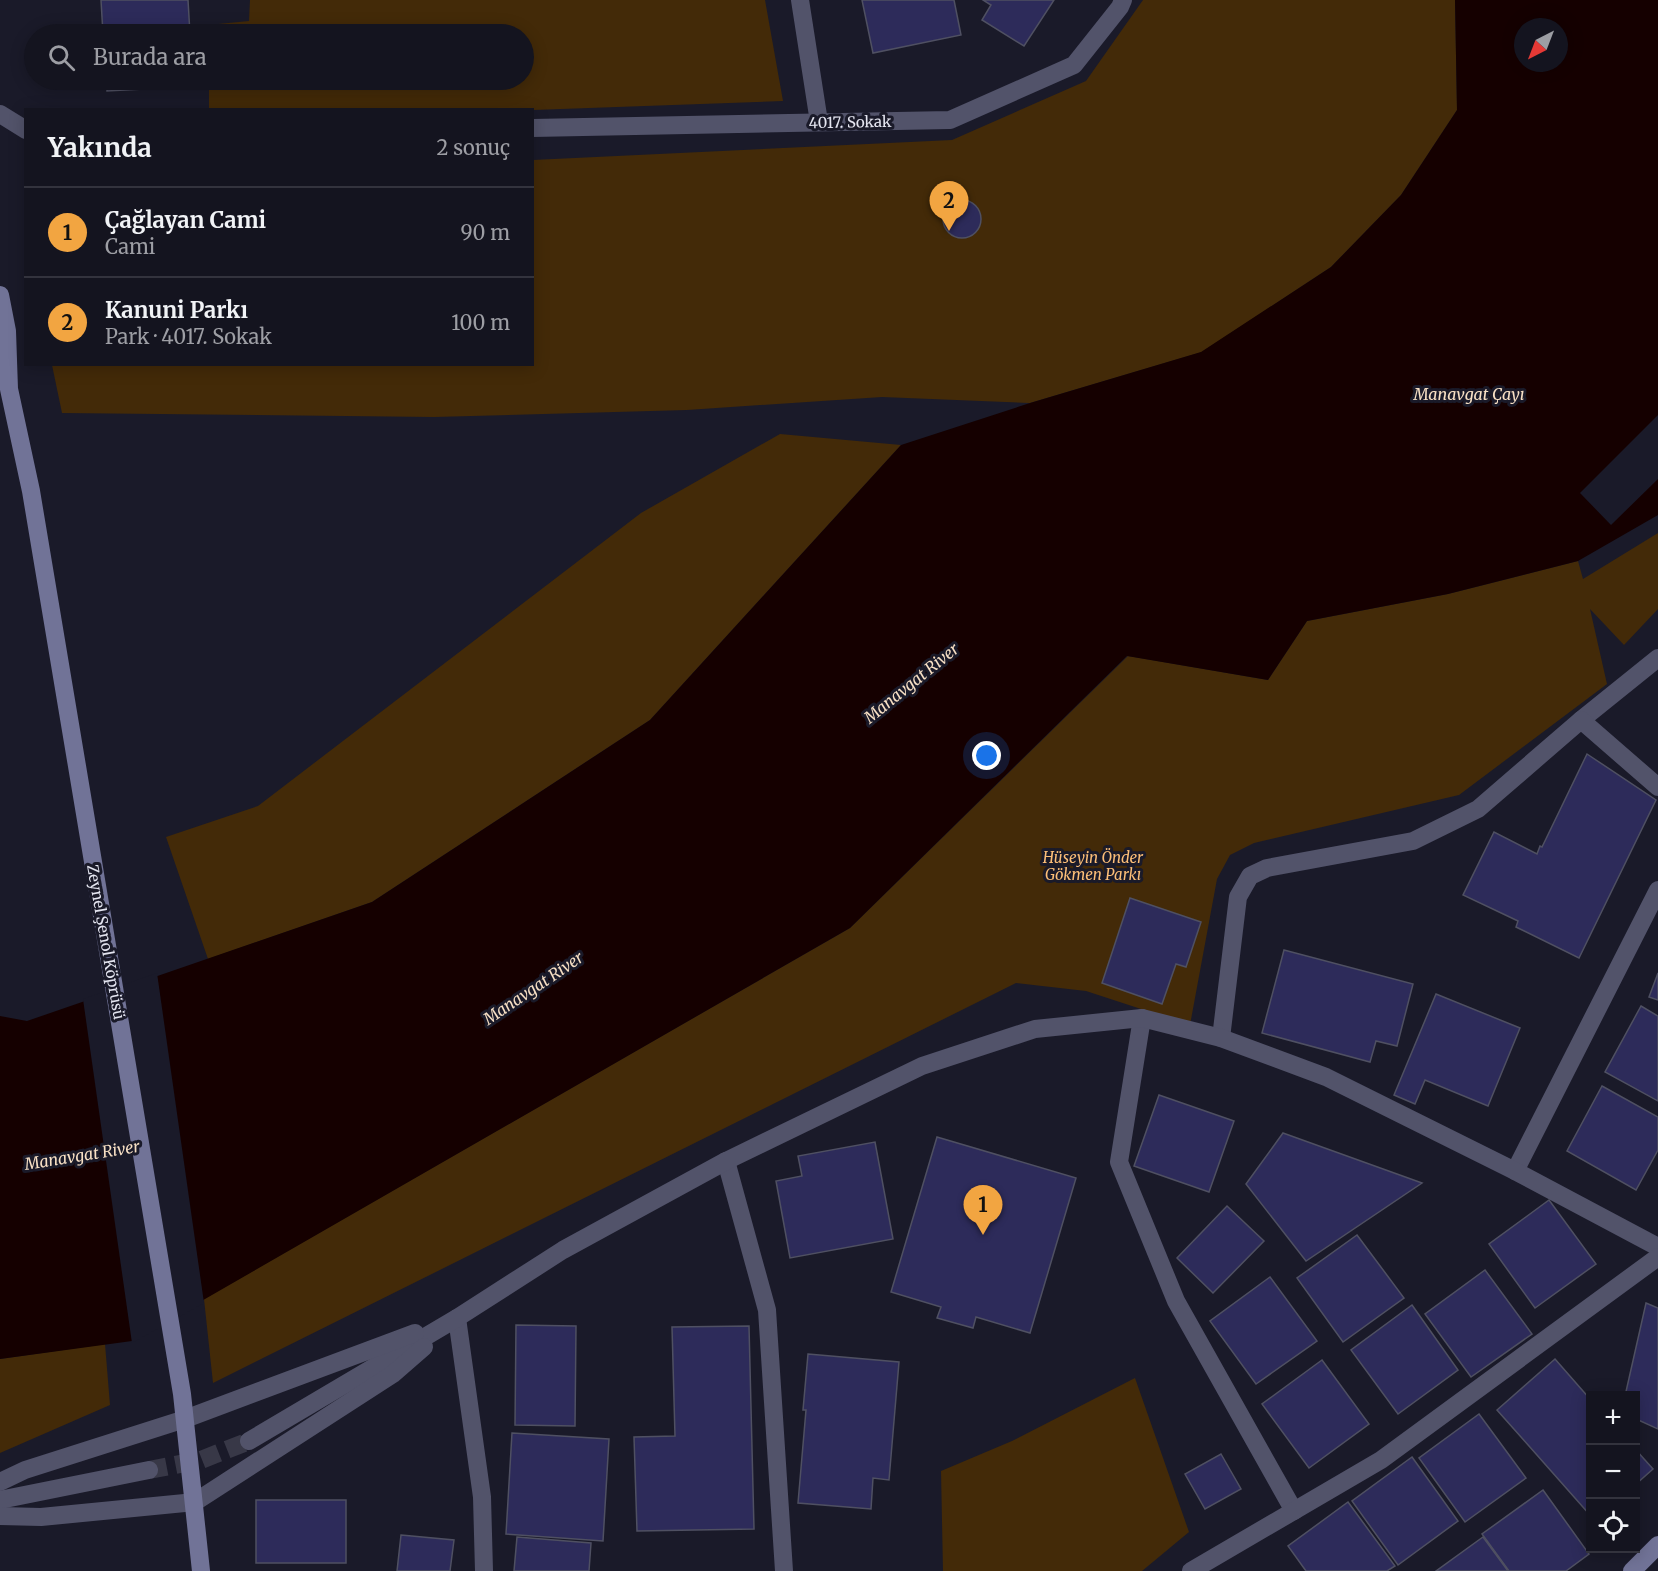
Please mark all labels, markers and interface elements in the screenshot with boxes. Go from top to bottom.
north arrow [1514,18,1568,72]
search box [24,24,534,90]
icon: search [45,41,78,74]
text: Burada ara [93,43,207,71]
street label: 4017. Sokak [808,112,892,132]
text: Yakında [48,131,152,164]
text: 2 sonuç [437,135,510,160]
pin: 2 [930,182,968,231]
text: Çağlayan Cami [105,206,266,234]
text: 1 [63,220,72,245]
text: 90 m [460,220,510,245]
text: Cami [105,234,155,259]
text: Kanuni Parkı [105,296,248,324]
text: 2 [62,310,73,335]
text: 100 m [451,310,510,335]
text: Park · 4017. Sokak [105,324,272,349]
water label: Manavgat Çayı [1413,384,1524,404]
water label: Manavgat River [859,638,963,728]
your location [972,741,1001,770]
park label: Hüseyin Önder Gökmen Parkı [1042,848,1144,884]
street label: Zeynel Şenol Köprüsü [83,863,129,1021]
water label: Manavgat River [478,947,587,1029]
water label: Manavgat River [22,1136,141,1174]
pin: 1 [964,1186,1002,1235]
map controls [1586,1391,1640,1553]
button: + [1586,1391,1640,1445]
button: − [1586,1445,1640,1499]
button: locate [1586,1499,1640,1553]

